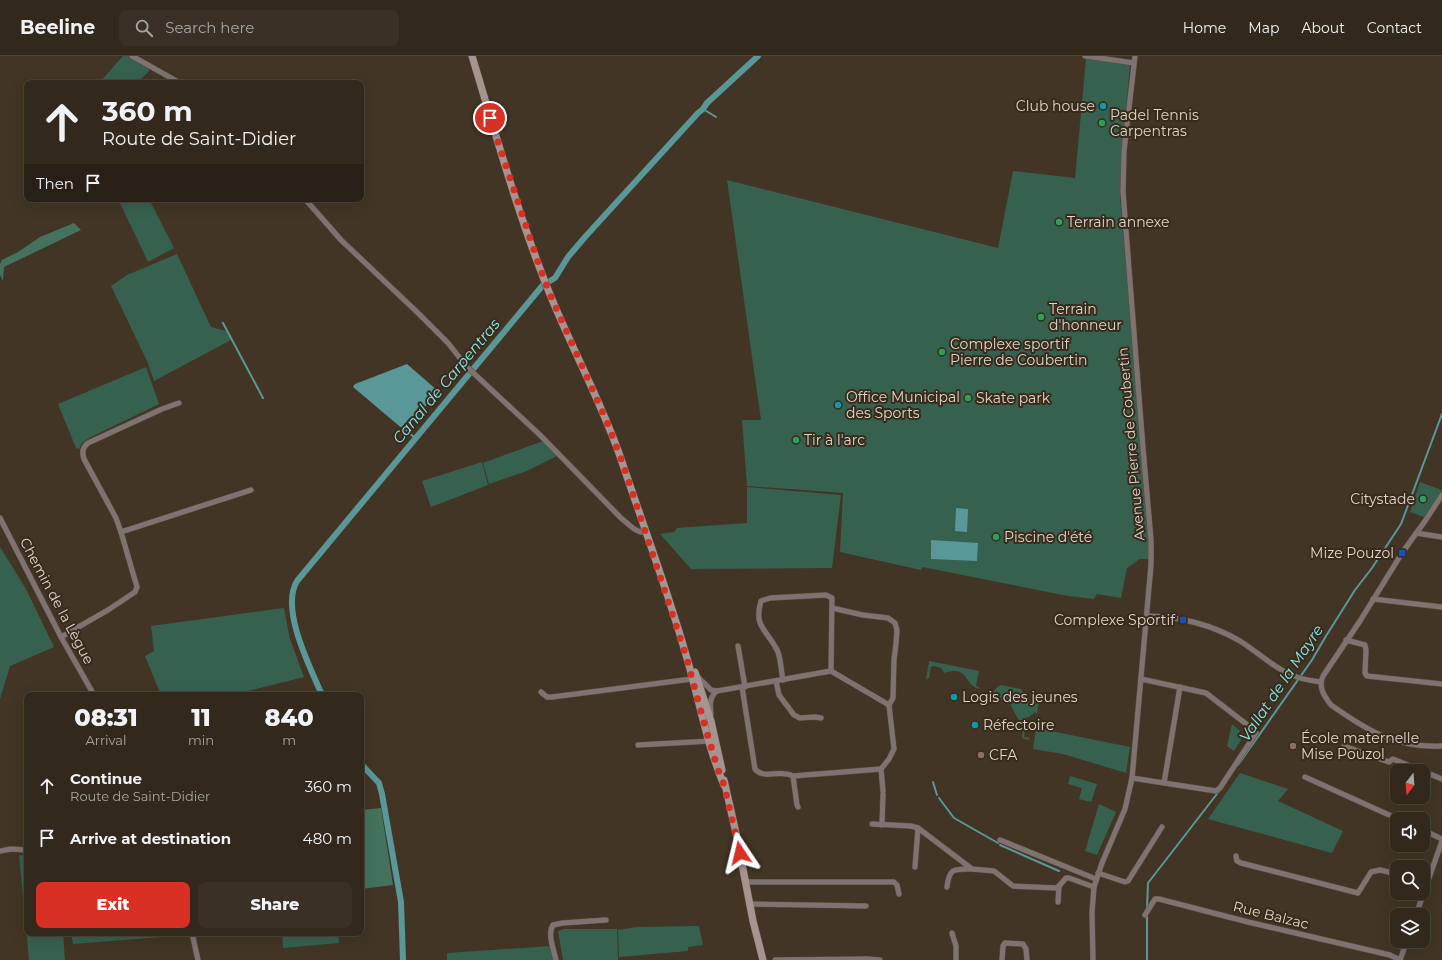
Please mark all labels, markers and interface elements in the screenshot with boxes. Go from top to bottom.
search box [119,10,399,46]
text: Beeline [20,16,95,39]
icon: search [133,17,155,39]
text: Search here [165,18,254,37]
text: Home [1183,19,1226,37]
text: Map [1248,19,1279,37]
text: About [1301,19,1345,37]
text: Contact [1367,19,1422,37]
text: 360 m [102,94,193,128]
icon: ahead [36,96,88,148]
place label: Club house [1016,97,1095,115]
pin [473,101,507,135]
marker: Club house [1098,101,1108,111]
place label: Padel Tennis Carpentras [1110,106,1199,140]
icon: arrive [479,107,501,129]
marker: Padel Tennis Carpentras [1097,118,1107,128]
text: Route de Saint-Didier [102,128,296,150]
icon: arrive [82,172,104,194]
text: Then [36,174,74,193]
place label: Terrain annexe [1067,213,1170,231]
marker: Terrain annexe [1054,217,1064,227]
place label: Terrain d'honneur [1049,300,1122,334]
marker: Terrain d'honneur [1036,312,1046,322]
water label: Canal de Carpentras [388,314,504,447]
place label: Complexe sportif Pierre de Coubertin [950,335,1087,369]
marker: Complexe sportif Pierre de Coubertin [937,347,947,357]
street label: Avenue Pierre de Coubertin [1114,347,1148,541]
place label: Office Municipal des Sports [846,388,960,422]
place label: Skate park [976,389,1051,407]
marker: Skate park [963,393,973,403]
marker: Office Municipal des Sports [833,400,843,410]
place label: Tir à l'arc [804,431,865,449]
marker: Tir à l'arc [791,435,801,445]
place label: Citystade [1350,490,1415,508]
marker: Citystade [1418,494,1428,504]
place label: Piscine d'été [1004,528,1092,546]
marker: Piscine d'été [991,532,1001,542]
street label: Chemin de la Lègue [16,535,98,667]
place label: Mize Pouzol [1310,544,1394,562]
marker: Mize Pouzol [1397,548,1407,558]
place label: Complexe Sportif [1054,611,1176,629]
marker: Complexe Sportif [1178,615,1188,625]
water label: Vallat de la Mayre [1235,621,1327,745]
place label: Logis des jeunes [962,688,1078,706]
marker: Logis des jeunes [949,692,959,702]
text: 08:31 [74,703,138,732]
text: 11 [191,703,211,732]
text: 840 [264,703,314,732]
place label: Réfectoire [983,716,1054,734]
marker: Réfectoire [970,720,980,730]
place label: École maternelle Mise Pouzol [1301,729,1419,763]
text: Arrival [86,732,127,748]
text: min [188,732,214,748]
text: m [282,732,296,748]
marker: École maternelle Mise Pouzol [1288,741,1298,751]
place label: CFA [989,746,1018,764]
marker: CFA [976,750,986,760]
north arrow [1390,764,1430,804]
map controls [1390,764,1430,948]
text: Continue [70,769,142,788]
icon: ahead [36,775,58,797]
text: 360 m [305,777,352,796]
text: Route de Saint-Didier [70,788,210,804]
button: sound [1390,812,1430,852]
icon: arrive [36,827,58,849]
text: Arrive at destination [70,829,231,848]
text: 480 m [303,829,352,848]
position arrow [719,832,761,874]
button: search [1390,860,1430,900]
button: Exit [36,882,190,928]
button: Share [198,882,352,928]
street label: Rue Balzac [1231,897,1311,933]
button: layers [1390,908,1430,948]

